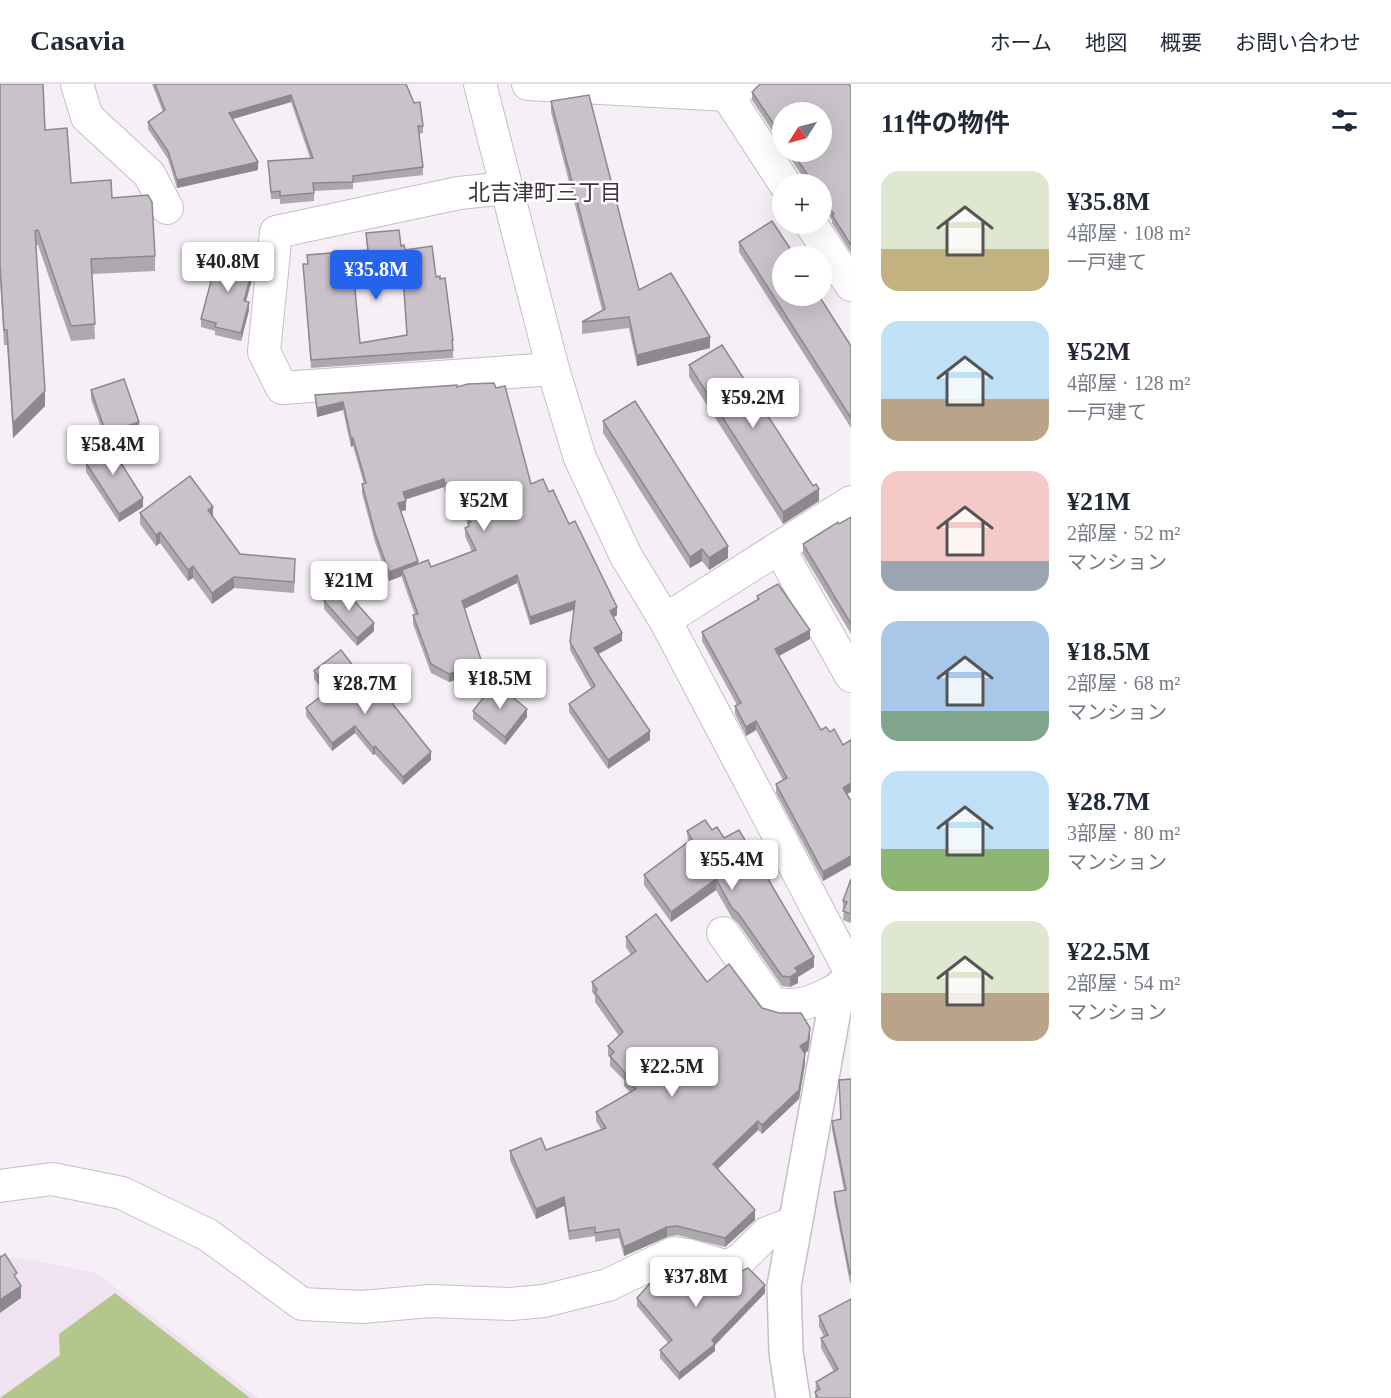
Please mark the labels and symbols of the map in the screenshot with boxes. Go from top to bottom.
north arrow [772,102,832,162]
district label: 北吉津町三丁目 [468,180,622,205]
pin: ¥40.8M [179,242,277,293]
pin: ¥35.8M [327,250,425,301]
pin: ¥59.2M [704,378,802,429]
pin: ¥58.4M [64,425,162,476]
pin: ¥52M [448,481,520,532]
pin: ¥21M [313,561,385,612]
pin: ¥18.5M [451,659,549,710]
pin: ¥28.7M [316,664,414,715]
pin: ¥55.4M [683,840,781,891]
pin: ¥22.5M [623,1047,721,1098]
pin: ¥37.8M [647,1257,745,1308]

